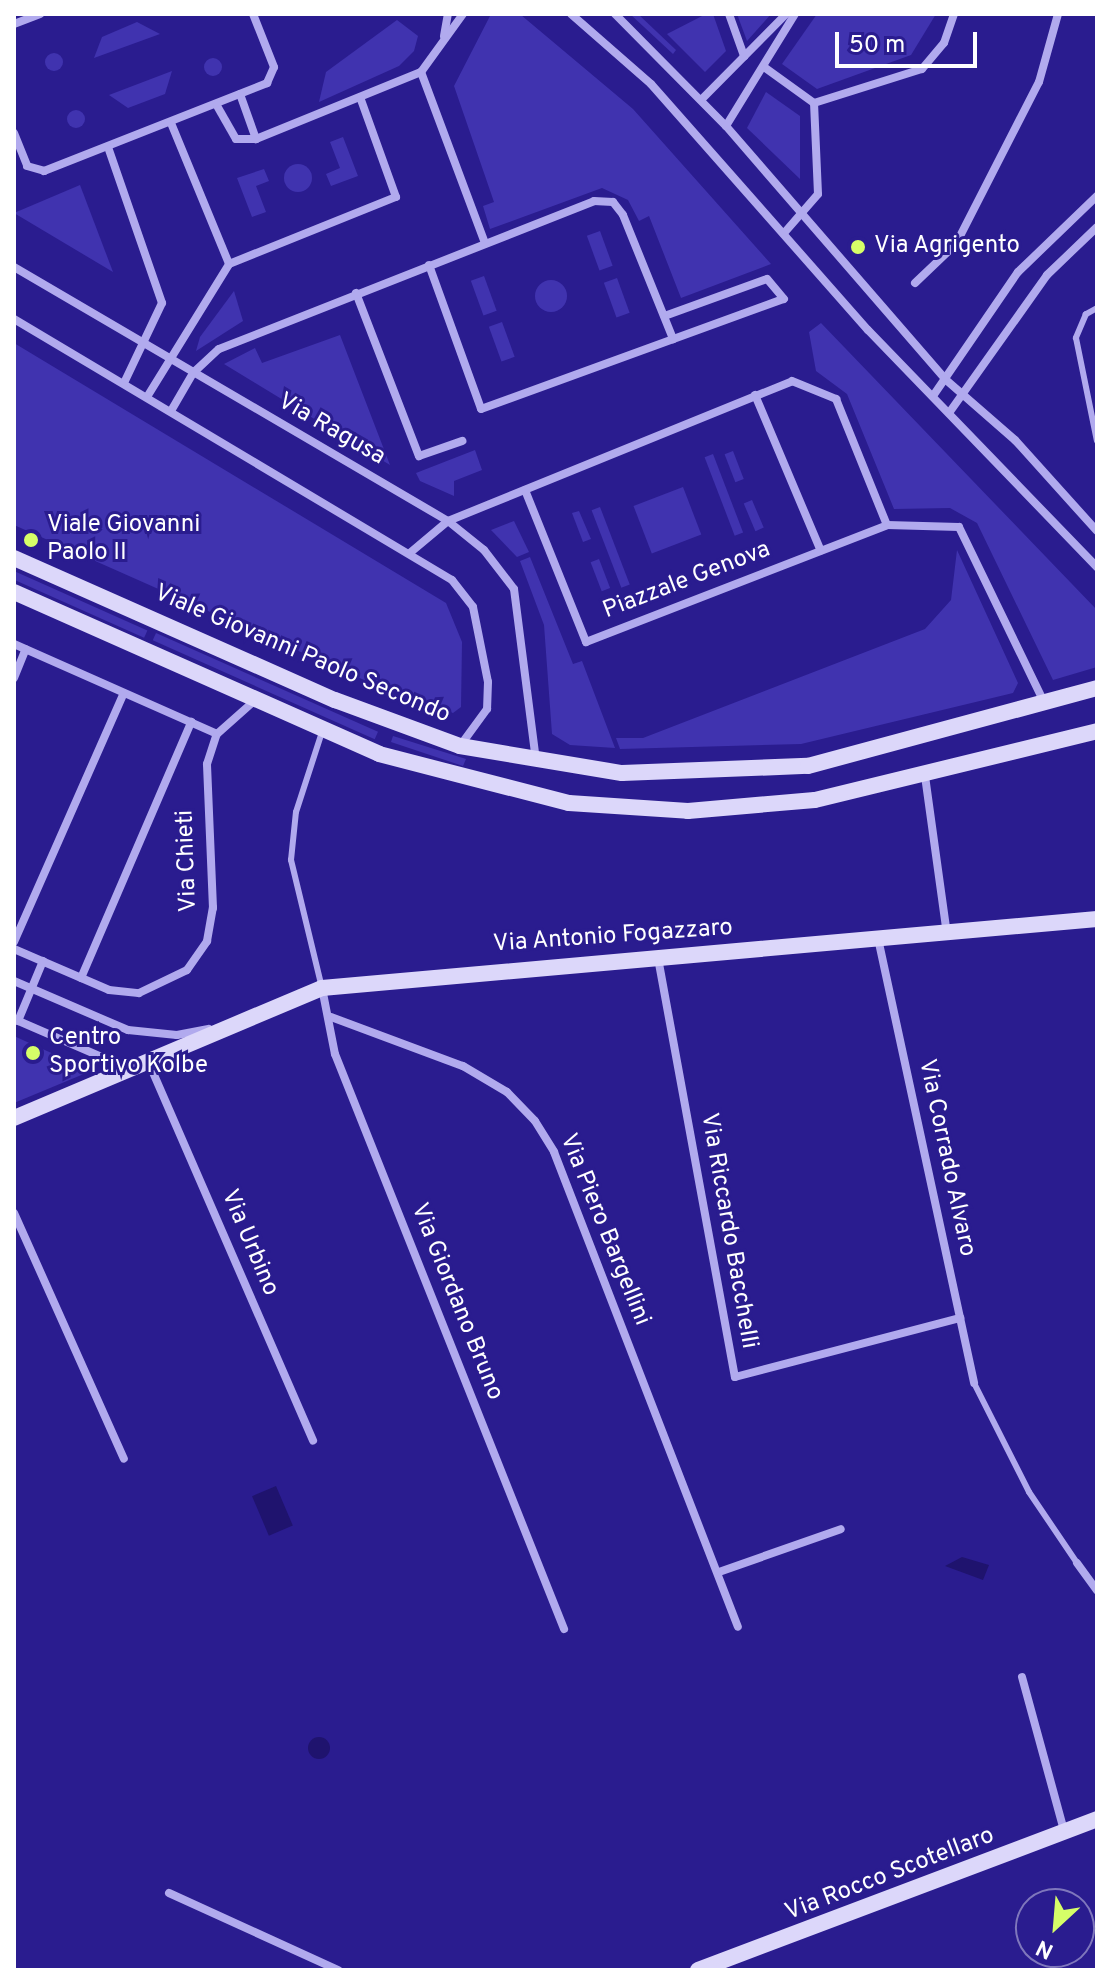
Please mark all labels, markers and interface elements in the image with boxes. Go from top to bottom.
scale bar [839,16,981,66]
text: 50 m [849,31,905,61]
place label: Via Agrigento [874,233,1021,261]
marker: Via Agrigento [849,238,867,256]
street label: Via Ragusa [272,388,390,472]
place label: Viale Giovanni Paolo II [47,512,200,568]
marker: Viale Giovanni Paolo II [22,531,40,549]
street label: Piazzale Genova [599,536,775,626]
street label: Viale Giovanni Paolo Secondo [150,579,454,731]
street label: Via Chieti [172,809,204,913]
street label: Via Antonio Fogazzaro [492,914,734,960]
place label: Centro Sportivo Kolbe [49,1025,208,1081]
marker: Centro Sportivo Kolbe [24,1044,42,1062]
street label: Via Corrado Alvaro [911,1056,981,1260]
street label: Via Riccardo Bacchelli [693,1111,763,1351]
street label: Via Piero Bargellini [552,1130,656,1330]
street label: Via Urbino [214,1186,284,1300]
street label: Via Giordano Bruno [403,1199,509,1405]
street label: Via Rocco Scotellaro [782,1822,998,1928]
north arrow [1015,1888,1095,1968]
text: N [1032,1933,1058,1964]

